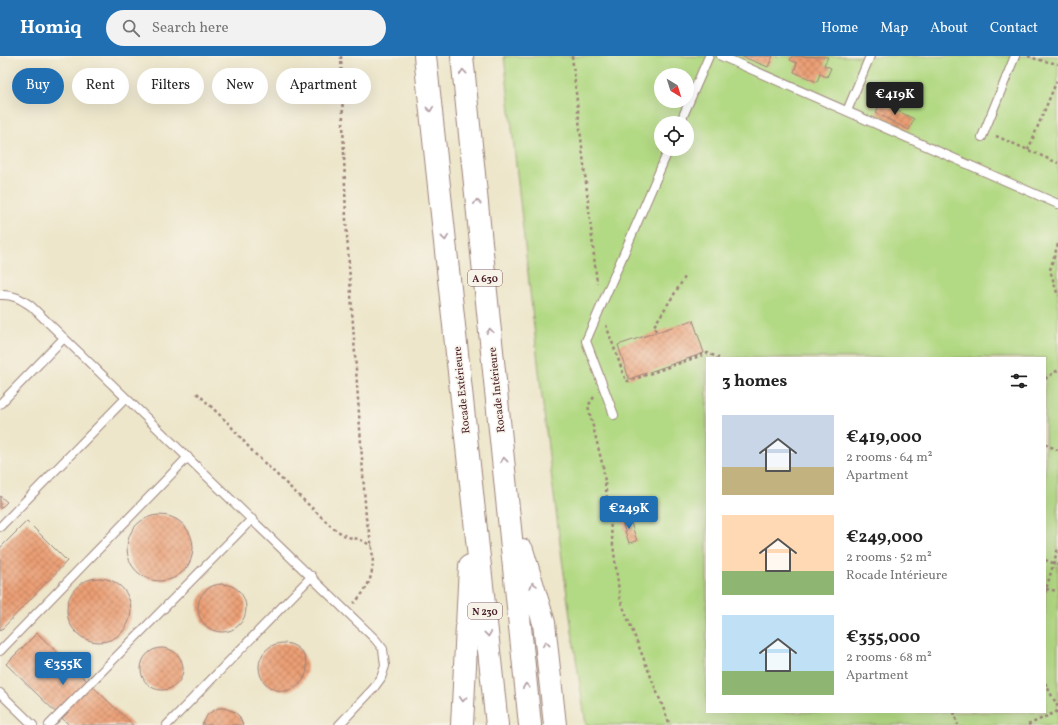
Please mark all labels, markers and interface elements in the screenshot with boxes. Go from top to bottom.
search box [106,10,386,46]
text: Homiq [20,15,82,41]
icon: search [120,17,142,39]
text: Search here [152,18,229,39]
text: Home [821,19,858,38]
text: Map [880,19,908,38]
text: About [930,19,968,38]
text: Contact [990,19,1038,38]
chip: Buy [12,68,64,104]
chip: Rent [72,68,129,104]
chip: Filters [137,68,204,104]
chip: New [212,68,268,104]
chip: Apartment [276,68,371,104]
north arrow [654,68,694,108]
map controls [654,68,694,156]
one-way arrow [459,69,468,75]
pin: €419K [867,82,923,116]
text: €419K [875,86,915,104]
one-way arrow [426,106,435,112]
button: locate [654,116,694,156]
one-way arrow [472,199,481,205]
one-way arrow [440,235,449,241]
road number: A 630 [468,270,502,286]
one-way arrow [486,328,495,334]
street label: Rocade Extérieure [450,345,475,434]
street label: Rocade Intérieure [486,346,509,433]
text: 3 homes [722,370,787,393]
icon: filters [1008,370,1030,392]
text: €419,000 [846,426,922,449]
icon: home [754,431,802,479]
text: 2 rooms · 64 m² [846,449,933,467]
one-way arrow [499,457,508,463]
text: Apartment [846,467,909,485]
pin: €249K [601,496,657,530]
text: €249K [609,500,649,518]
text: €249,000 [846,526,923,549]
icon: home [754,531,802,579]
text: 2 rooms · 52 m² [846,549,932,567]
text: Rocade Intérieure [846,567,947,585]
one-way arrow [529,582,538,589]
road number: N 230 [468,603,502,619]
text: €355,000 [846,626,920,649]
one-way arrow [483,631,492,637]
icon: home [754,631,802,679]
one-way arrow [542,641,551,648]
text: 2 rooms · 68 m² [846,649,932,667]
pin: €355K [35,652,91,686]
text: €355K [44,656,82,674]
text: Apartment [846,667,909,685]
one-way arrow [522,683,531,689]
one-way arrow [459,696,467,702]

